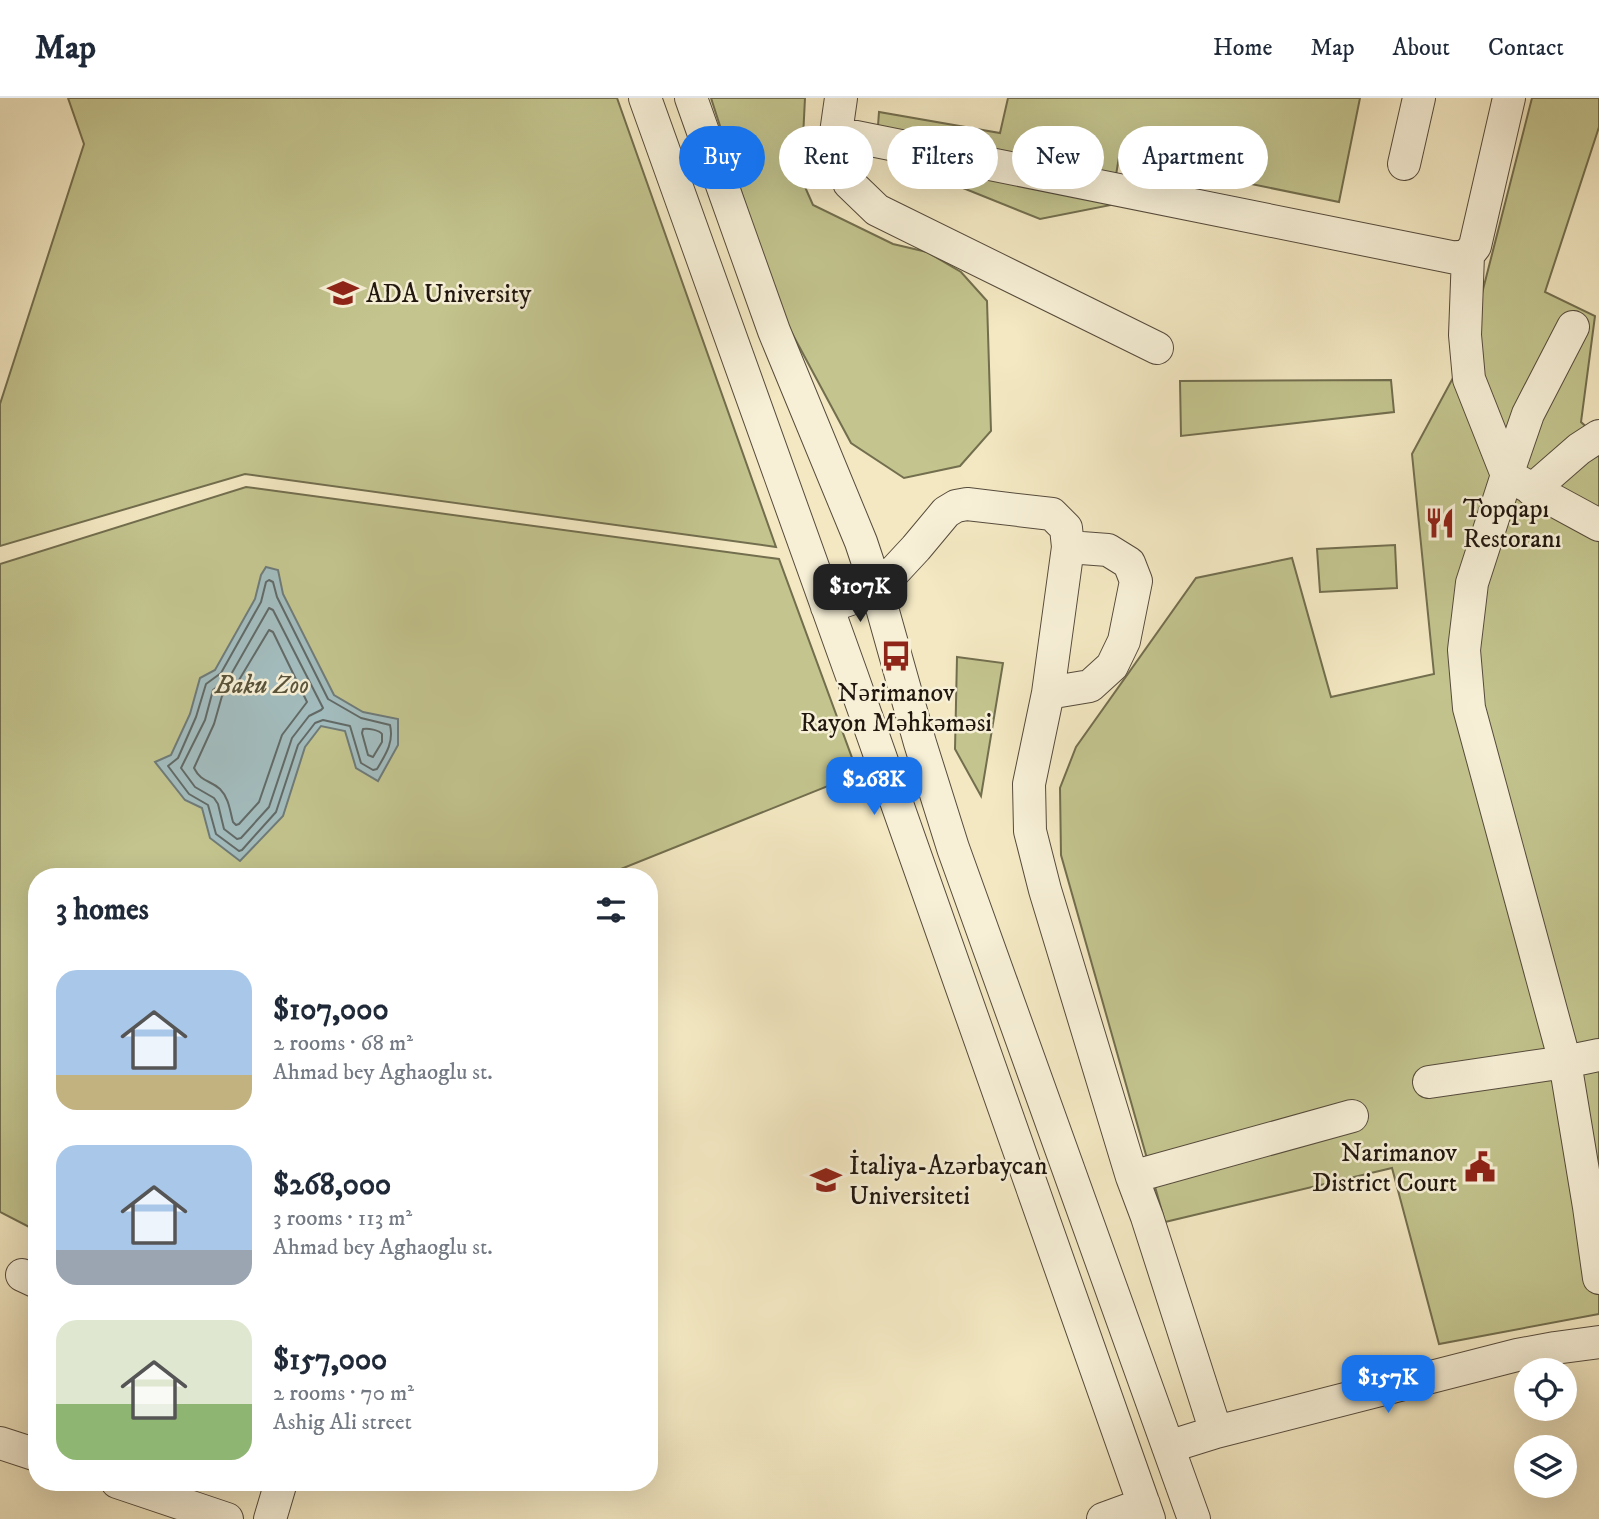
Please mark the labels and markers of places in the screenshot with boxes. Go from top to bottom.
school or university icon: ADA University [326,276,360,310]
place label: ADA University [366,278,532,311]
place label: Topqapı Restoranı [1463,493,1562,556]
restaurant icon: Topqapı Restoranı [1423,506,1457,540]
pin: $107K [811,564,909,624]
bus stop icon: Nərimanov Rayon Məhkəməsi [879,639,913,673]
place label: Nərimanov Rayon Məhkəməsi [800,677,992,740]
pin: $268K [825,758,923,817]
place label: Narimanov District Court [1312,1137,1458,1200]
place label: İtaliya-Azərbaycan Universiteti [849,1149,1048,1213]
public building icon: Narimanov District Court [1463,1150,1497,1184]
school or university icon: İtaliya-Azərbaycan Universiteti [809,1163,843,1197]
pin: $157K [1339,1356,1437,1415]

